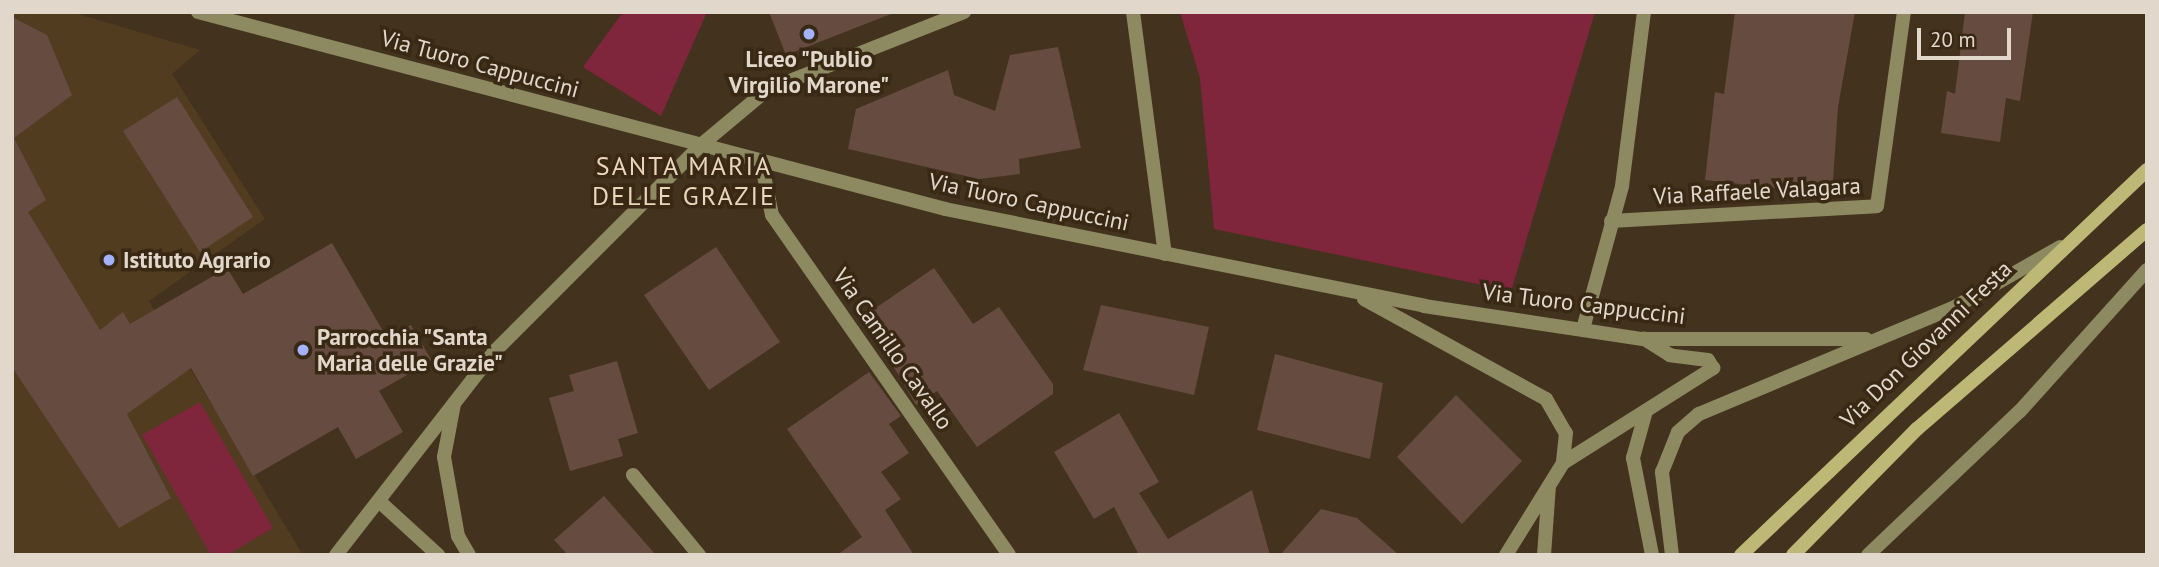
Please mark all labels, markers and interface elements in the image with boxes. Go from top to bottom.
scale bar [1921,14,2016,58]
street label: Via Tuoro Cappuccini [378,24,582,104]
marker: Liceo "Publio Virgilio Marone" [801,26,817,42]
text: 20 m [1930,26,1976,53]
place label: Liceo "Publio Virgilio Marone" [729,45,889,99]
district label: SANTA MARIA DELLE GRAZIE [594,150,774,212]
street label: Via Tuoro Cappuccini [926,167,1132,237]
street label: Via Raffaele Valagara [1652,172,1862,210]
place label: Istituto Agrario [123,246,272,274]
marker: Istituto Agrario [101,252,117,268]
street label: Via Don Giovanni Festa [1835,255,2017,433]
street label: Via Camillo Cavallo [827,263,959,435]
street label: Via Tuoro Cappuccini [1481,278,1687,330]
place label: Parrocchia "Santa Maria delle Grazie" [317,323,503,377]
marker: Parrocchia "Santa Maria delle Grazie" [295,342,311,358]

